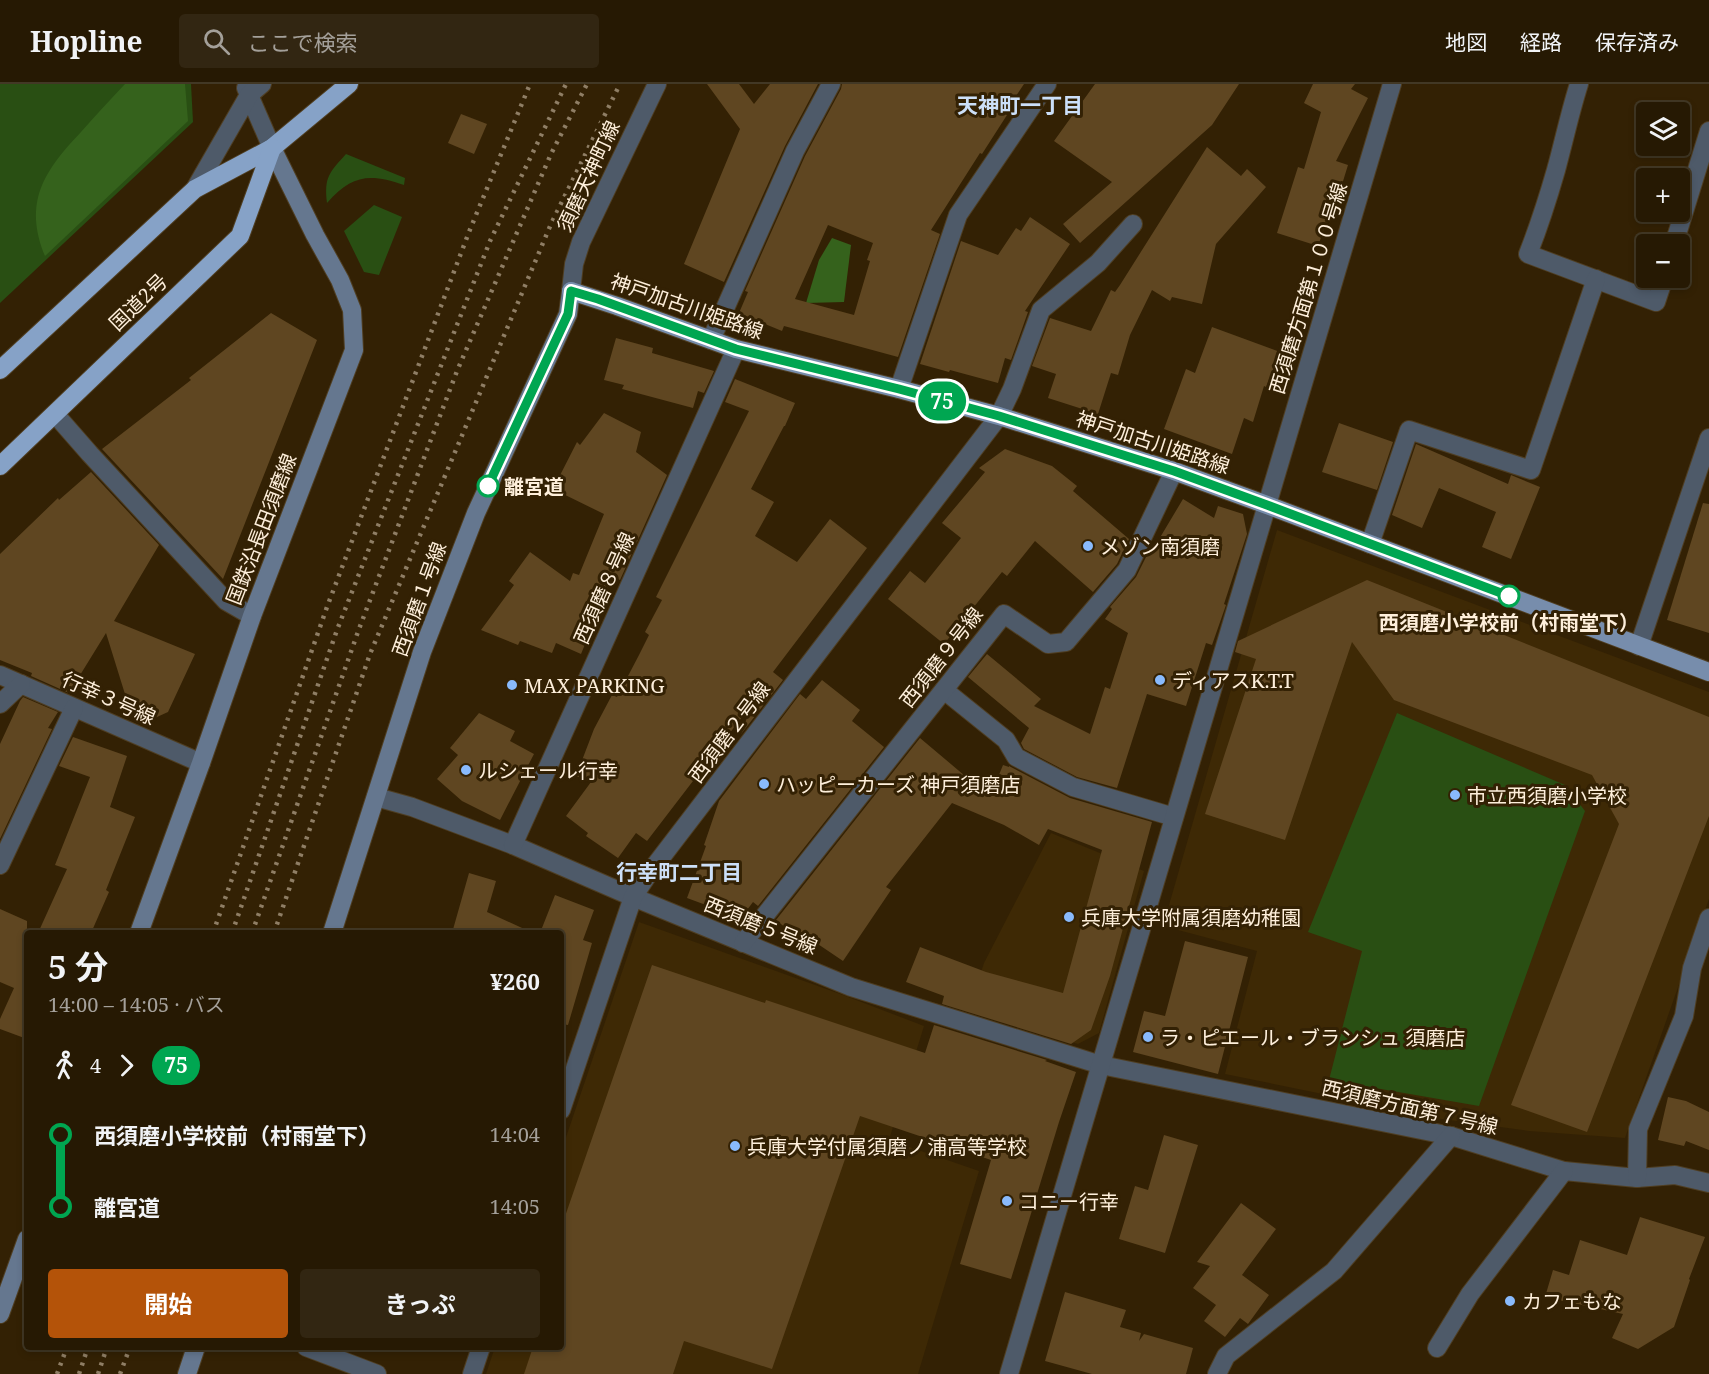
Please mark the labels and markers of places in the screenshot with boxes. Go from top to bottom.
place label: 離宮道 [504,473,564,500]
marker: 離宮道 [477,475,499,497]
place label: メゾン南須磨 [1100,533,1220,560]
marker: メゾン南須磨 [1081,539,1095,553]
marker: 西須磨小学校前（村雨堂下） [1498,585,1520,607]
place label: 西須磨小学校前（村雨堂下） [1379,609,1639,636]
place label: ディアスK.T.T [1172,667,1294,694]
place label: MAX PARKING [524,672,664,699]
marker: ディアスK.T.T [1153,673,1167,687]
marker: MAX PARKING [505,678,519,692]
place label: ルシェール行幸 [478,757,618,784]
marker: ルシェール行幸 [459,763,473,777]
place label: ハッピーカーズ 神戸須磨店 [776,771,1020,798]
marker: ハッピーカーズ 神戸須磨店 [757,777,771,791]
place label: 市立西須磨小学校 [1467,782,1627,809]
marker: 市立西須磨小学校 [1448,788,1462,802]
place label: 兵庫大学附属須磨幼稚園 [1081,904,1301,931]
marker: 兵庫大学附属須磨幼稚園 [1062,910,1076,924]
place label: ラ・ピエール・ブランシュ 須磨店 [1160,1024,1465,1051]
marker: ラ・ピエール・ブランシュ 須磨店 [1141,1030,1155,1044]
place label: 兵庫大学付属須磨ノ浦高等学校 [747,1133,1027,1160]
marker: 兵庫大学付属須磨ノ浦高等学校 [728,1139,742,1153]
place label: コニー行幸 [1019,1188,1119,1215]
marker: コニー行幸 [1000,1194,1014,1208]
place label: カフェもな [1522,1288,1622,1315]
marker: カフェもな [1503,1294,1517,1308]

